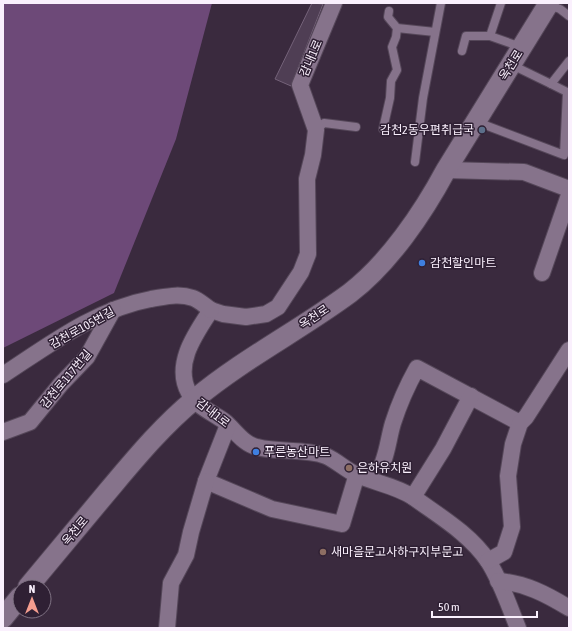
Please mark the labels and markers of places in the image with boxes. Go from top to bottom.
place label: 감천2동우편취급국 [380,123,474,137]
marker: 감천2동우편취급국 [477,125,487,135]
place label: 감천할인마트 [430,256,496,270]
marker: 감천할인마트 [417,258,427,268]
place label: 푸른농산마트 [264,445,330,459]
marker: 푸른농산마트 [251,447,261,457]
place label: 은하유치원 [357,461,412,475]
marker: 은하유치원 [344,463,354,473]
place label: 새마을문고사하구지부문고 [331,545,463,559]
marker: 새마을문고사하구지부문고 [318,547,328,557]

